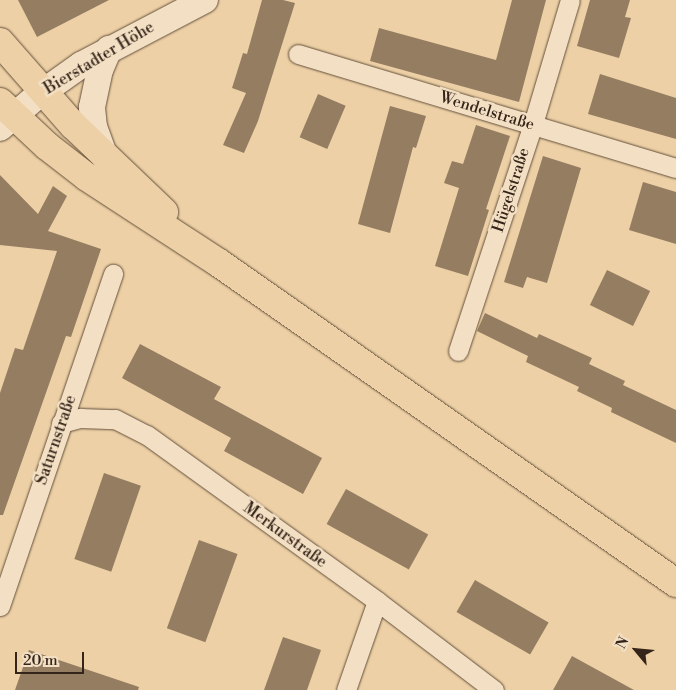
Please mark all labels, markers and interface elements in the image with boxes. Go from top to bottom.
street label: Bierstadter Höhe [40,18,158,98]
street label: Wendelstraße [437,88,537,134]
street label: Hügelstraße [488,145,534,235]
street label: Saturnstraße [32,393,80,487]
street label: Merkurstraße [239,498,331,572]
north arrow [611,625,661,675]
text: N [612,634,633,652]
scale bar [18,642,86,674]
text: 20 m [23,651,58,670]

